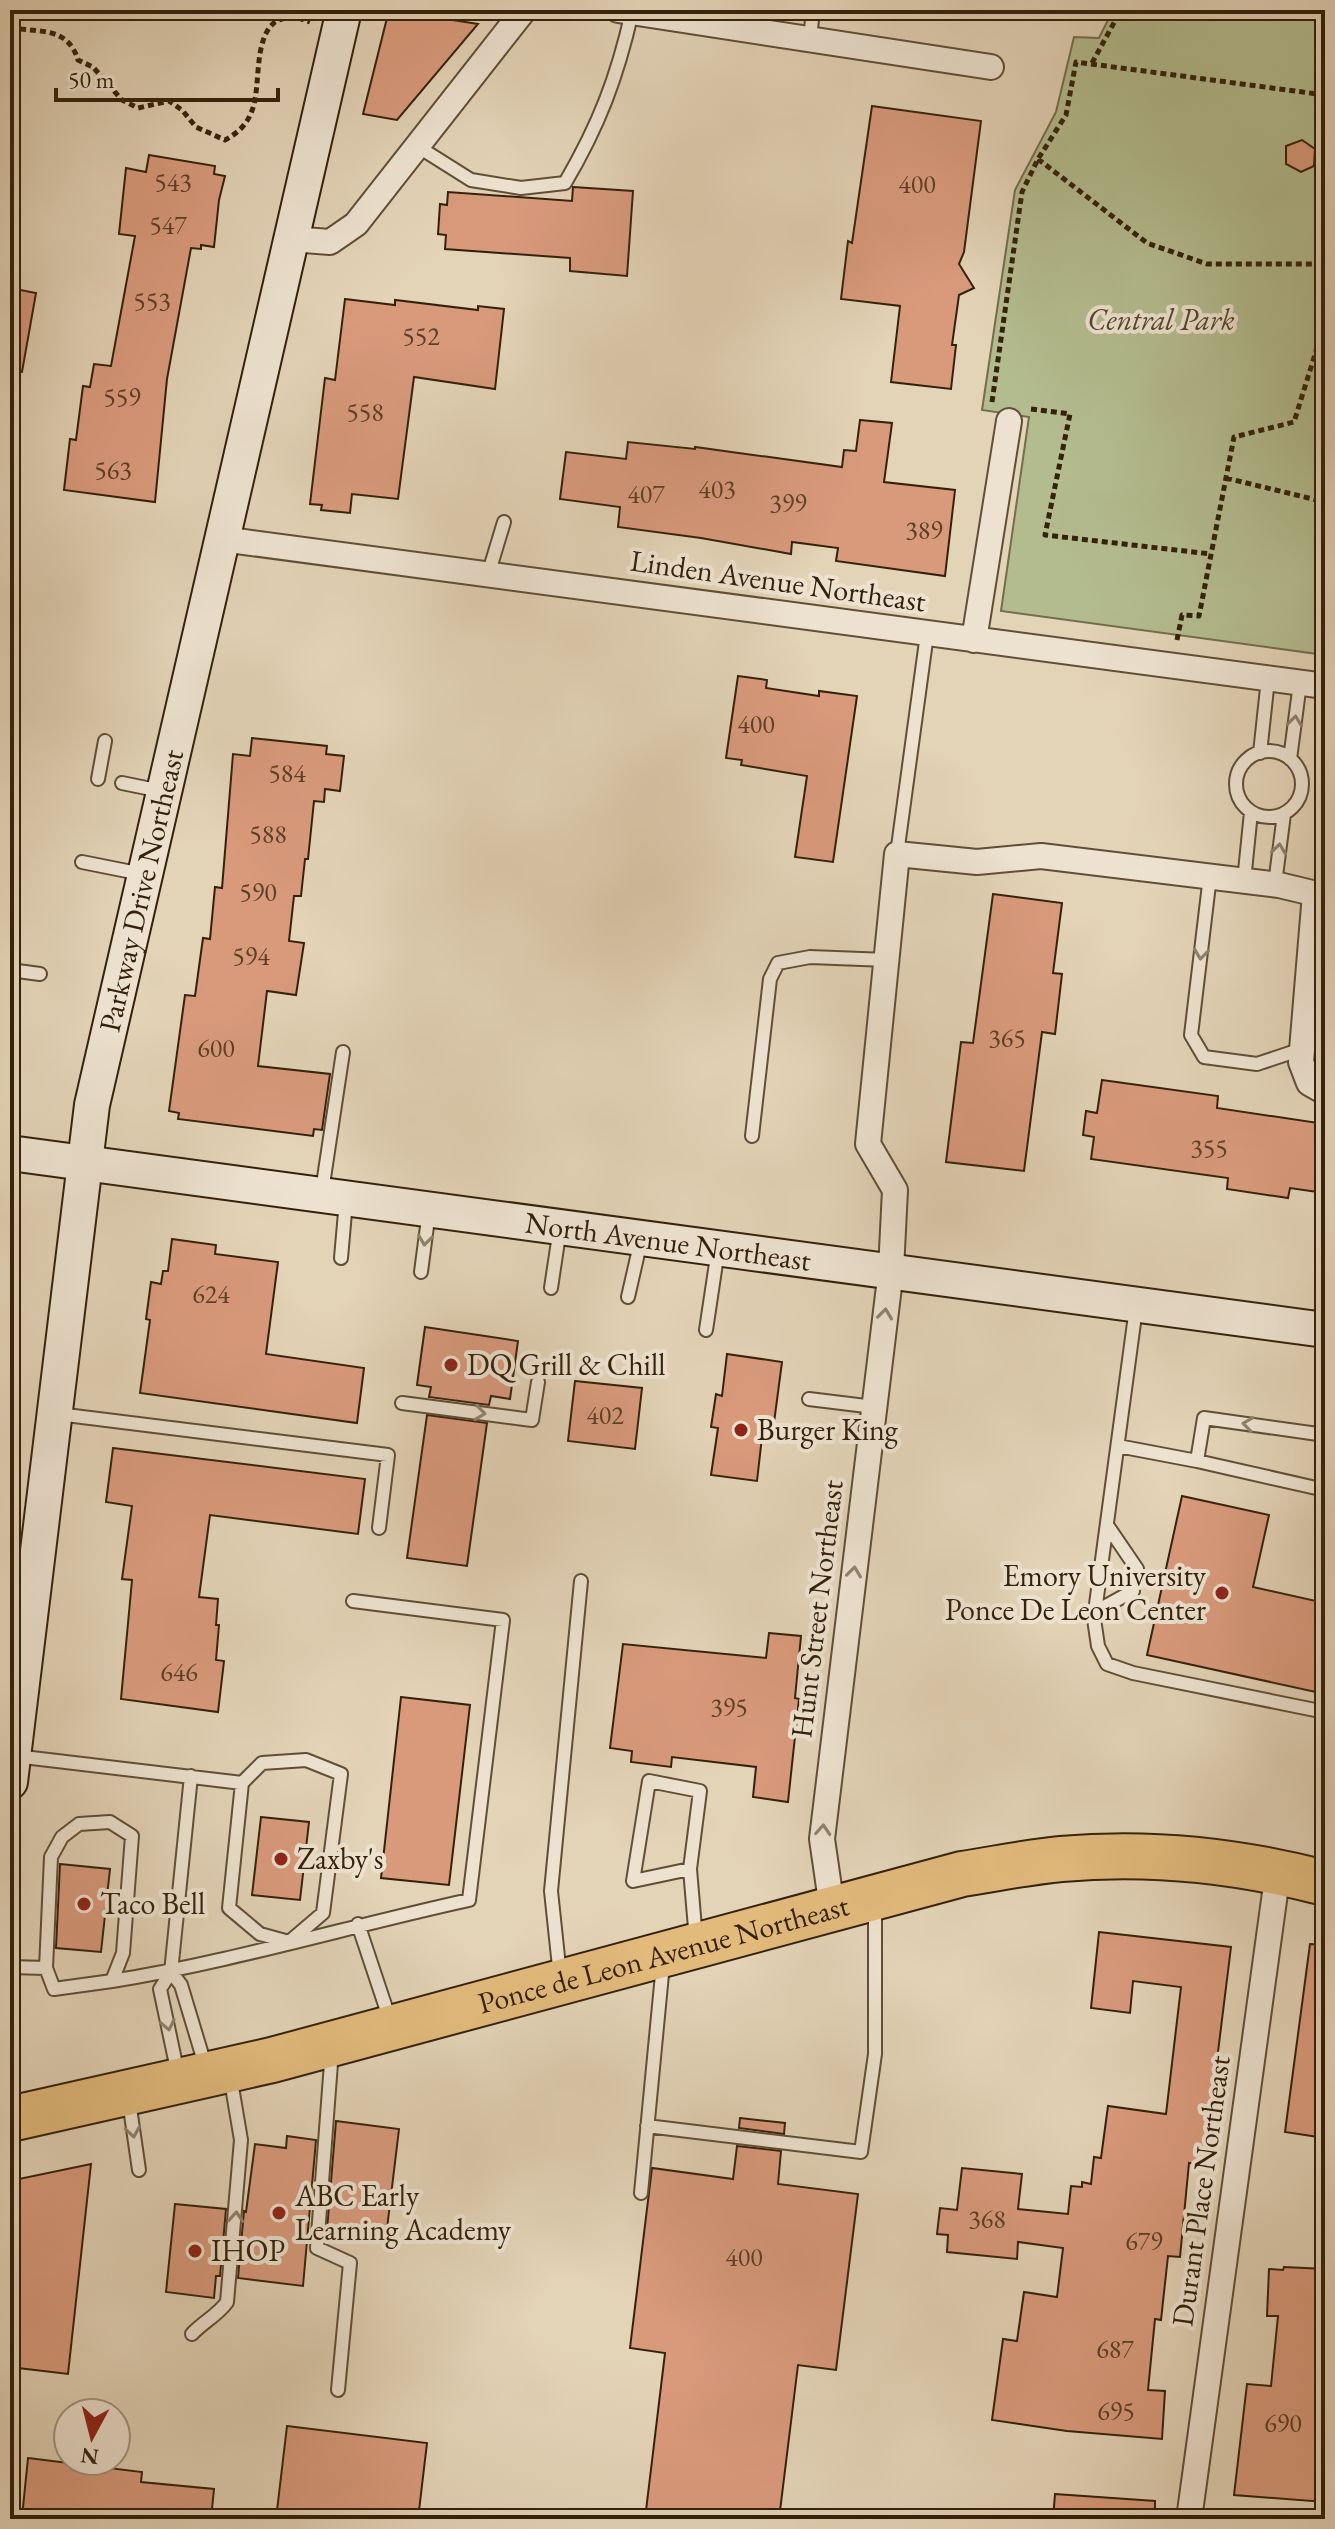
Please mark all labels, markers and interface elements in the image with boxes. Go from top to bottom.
scale bar [56,52,278,102]
text: 50 m [68,64,115,95]
house number: 543 [154,165,192,199]
house number: 400 [898,167,936,201]
house number: 547 [149,208,187,242]
house number: 553 [133,284,171,318]
park label: Central Park [1087,300,1235,339]
house number: 552 [402,319,440,353]
house number: 559 [103,380,141,414]
house number: 558 [346,395,384,429]
house number: 563 [94,453,132,487]
house number: 403 [698,472,736,506]
house number: 407 [627,477,665,511]
house number: 399 [769,486,807,520]
house number: 389 [905,513,943,547]
street label: Linden Avenue Northeast [628,540,929,621]
house number: 400 [737,707,775,741]
one-way arrow [1286,714,1303,728]
street label: Parkway Drive Northeast [90,745,192,1035]
house number: 584 [268,756,306,790]
house number: 588 [249,817,287,851]
one-way arrow [1271,842,1288,855]
house number: 590 [239,875,277,909]
house number: 594 [232,939,270,973]
one-way arrow [1193,947,1210,961]
house number: 365 [988,1021,1026,1055]
house number: 600 [197,1031,235,1065]
house number: 355 [1190,1131,1228,1165]
street label: North Avenue Northeast [523,1203,814,1280]
one-way arrow [417,1233,434,1247]
house number: 624 [192,1277,230,1311]
one-way arrow [877,1307,894,1320]
place label: DQ Grill & Chill [467,1345,665,1384]
marker: DQ Grill & Chill [442,1356,460,1374]
house number: 402 [586,1398,624,1432]
one-way arrow [473,1404,487,1421]
place label: Burger King [757,1410,899,1449]
one-way arrow [1241,1416,1255,1433]
marker: Burger King [732,1421,750,1439]
street label: Hunt Street Northeast [781,1477,852,1740]
place label: Emory University Ponce De Leon Center [945,1556,1207,1629]
one-way arrow [845,1565,862,1579]
marker: Emory University Ponce De Leon Center [1213,1584,1231,1602]
house number: 646 [160,1655,198,1689]
house number: 395 [710,1690,748,1724]
one-way arrow [815,1824,832,1836]
place label: Zaxby's [297,1839,384,1878]
marker: Zaxby's [272,1850,290,1868]
place label: Taco Bell [100,1884,205,1923]
street label: Ponce de Leon Avenue Northeast [474,1885,853,2023]
marker: Taco Bell [75,1895,93,1913]
one-way arrow [159,2018,176,2032]
street label: Durant Place Northeast [1162,2052,1239,2329]
one-way arrow [124,2125,141,2139]
place label: ABC Early Learning Academy [294,2176,512,2249]
house number: 368 [968,2202,1006,2236]
marker: ABC Early Learning Academy [270,2204,288,2222]
one-way arrow [227,2210,244,2223]
house number: 679 [1125,2224,1163,2258]
place label: IHOP [211,2231,285,2270]
house number: 400 [725,2240,763,2274]
marker: IHOP [186,2242,204,2260]
house number: 687 [1096,2332,1134,2366]
house number: 695 [1097,2394,1135,2428]
north arrow [52,2397,132,2477]
house number: 690 [1264,2406,1302,2440]
text: N [79,2441,100,2472]

